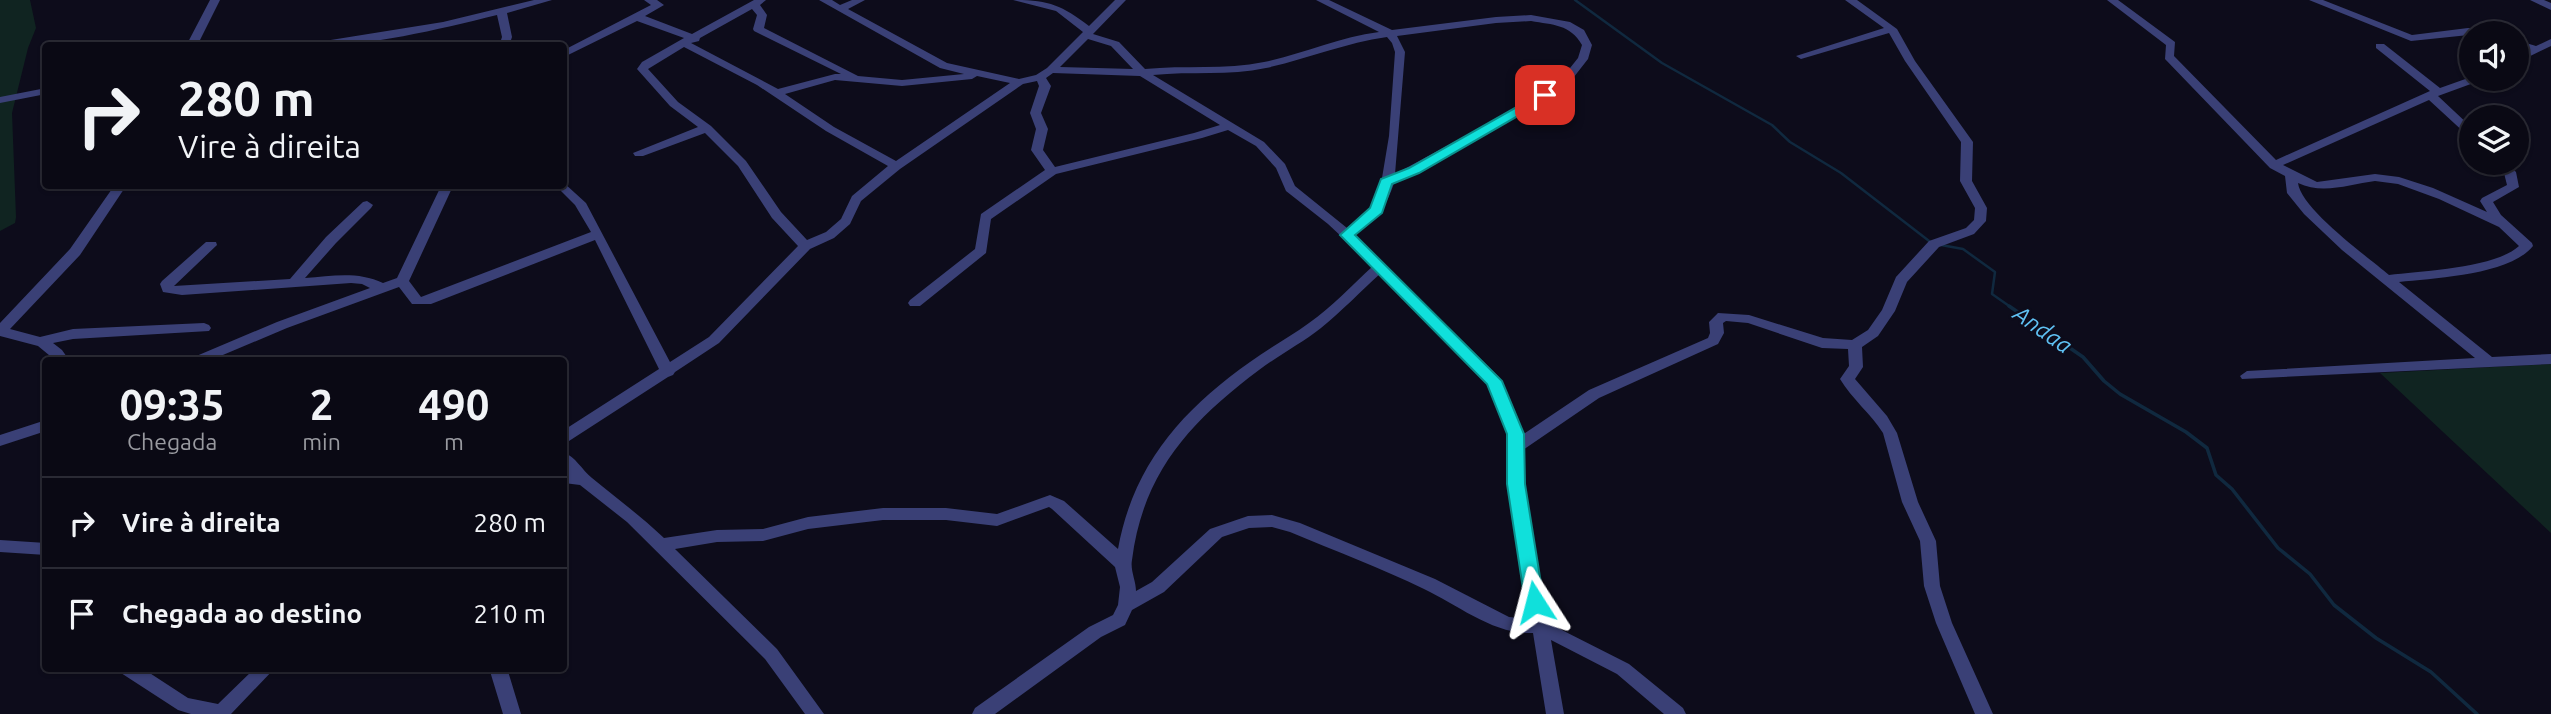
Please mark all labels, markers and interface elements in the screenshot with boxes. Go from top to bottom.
map controls [2459,21,2529,175]
button: sound [2459,21,2529,91]
pin [1515,65,1575,125]
icon: right [63,70,154,161]
text: 280 m [178,70,315,125]
icon: arrive [1526,76,1564,114]
button: layers [2459,105,2529,175]
text: Vire à direita [178,128,361,164]
water label: Andaa [2008,299,2077,358]
text: 09:35 [120,381,225,428]
text: 2 [310,381,333,428]
text: 490 [418,381,489,428]
text: Chegada [127,429,217,454]
text: min [302,429,341,454]
text: m [444,429,464,454]
icon: right [63,504,101,542]
text: Vire à direita [122,508,281,537]
text: 280 m [474,508,546,537]
position arrow [1498,565,1572,639]
icon: arrive [63,595,101,633]
text: Chegada ao destino [122,599,362,628]
text: 210 m [474,599,546,628]

